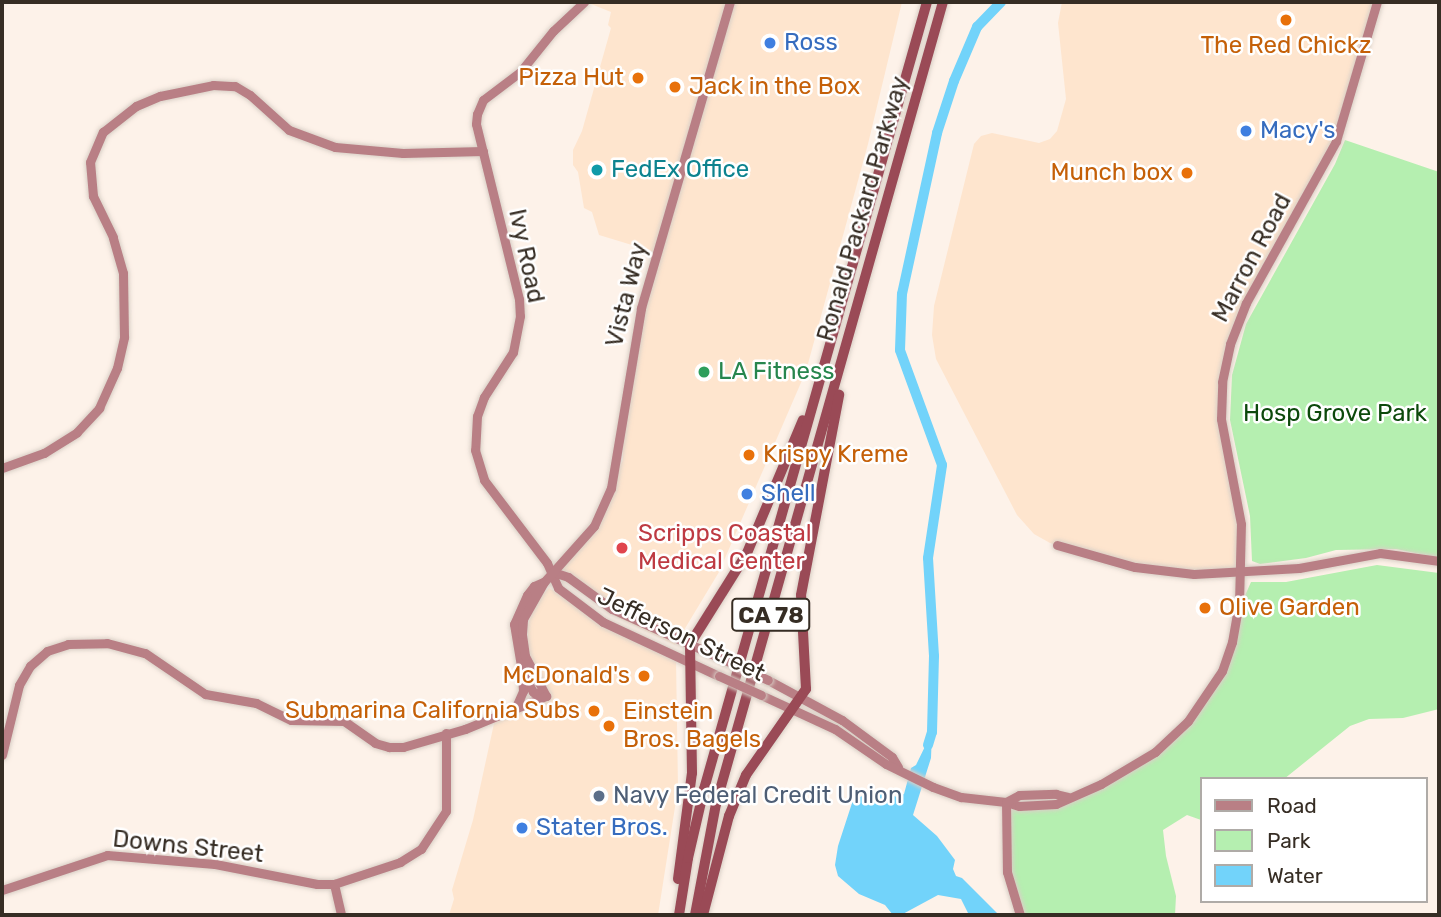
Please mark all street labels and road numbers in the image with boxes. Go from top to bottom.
street label: Ronald Packard Parkway [811,73,915,345]
street label: Marron Road [1206,189,1298,327]
street label: Ivy Road [502,206,550,306]
street label: Vista Way [600,240,654,350]
street label: Jefferson Street [592,582,770,688]
road number: CA 78 [731,596,811,635]
street label: Downs Street [111,825,265,869]

